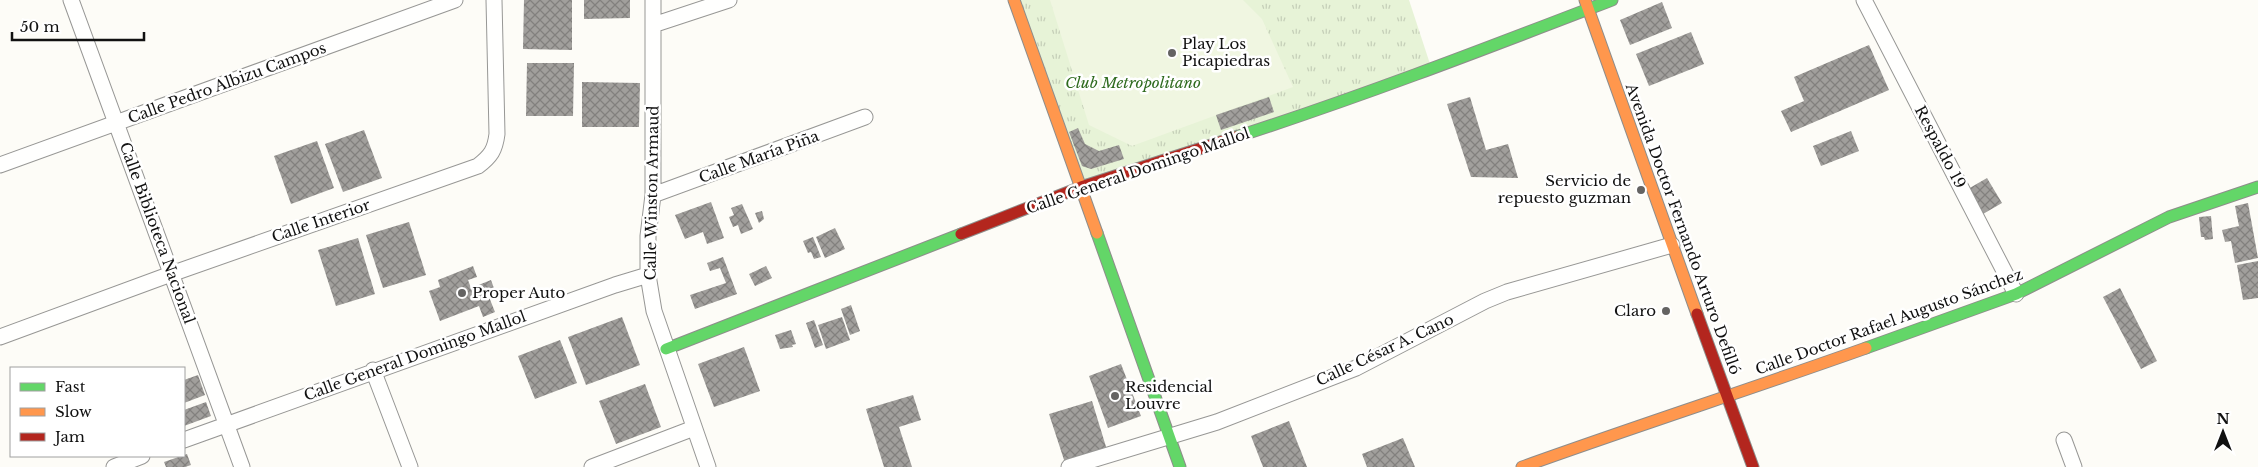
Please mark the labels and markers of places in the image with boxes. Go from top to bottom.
place label: Play Los Picapiedras [1182,34,1270,70]
marker: Play Los Picapiedras [1166,47,1178,59]
place label: Servicio de repuesto guzman [1498,171,1631,207]
marker: Servicio de repuesto guzman [1635,184,1647,196]
place label: Proper Auto [472,283,565,302]
marker: Proper Auto [456,287,468,299]
place label: Claro [1614,301,1656,320]
marker: Claro [1660,305,1672,317]
place label: Residencial Louvre [1125,377,1213,413]
marker: Residencial Louvre [1109,390,1121,402]

